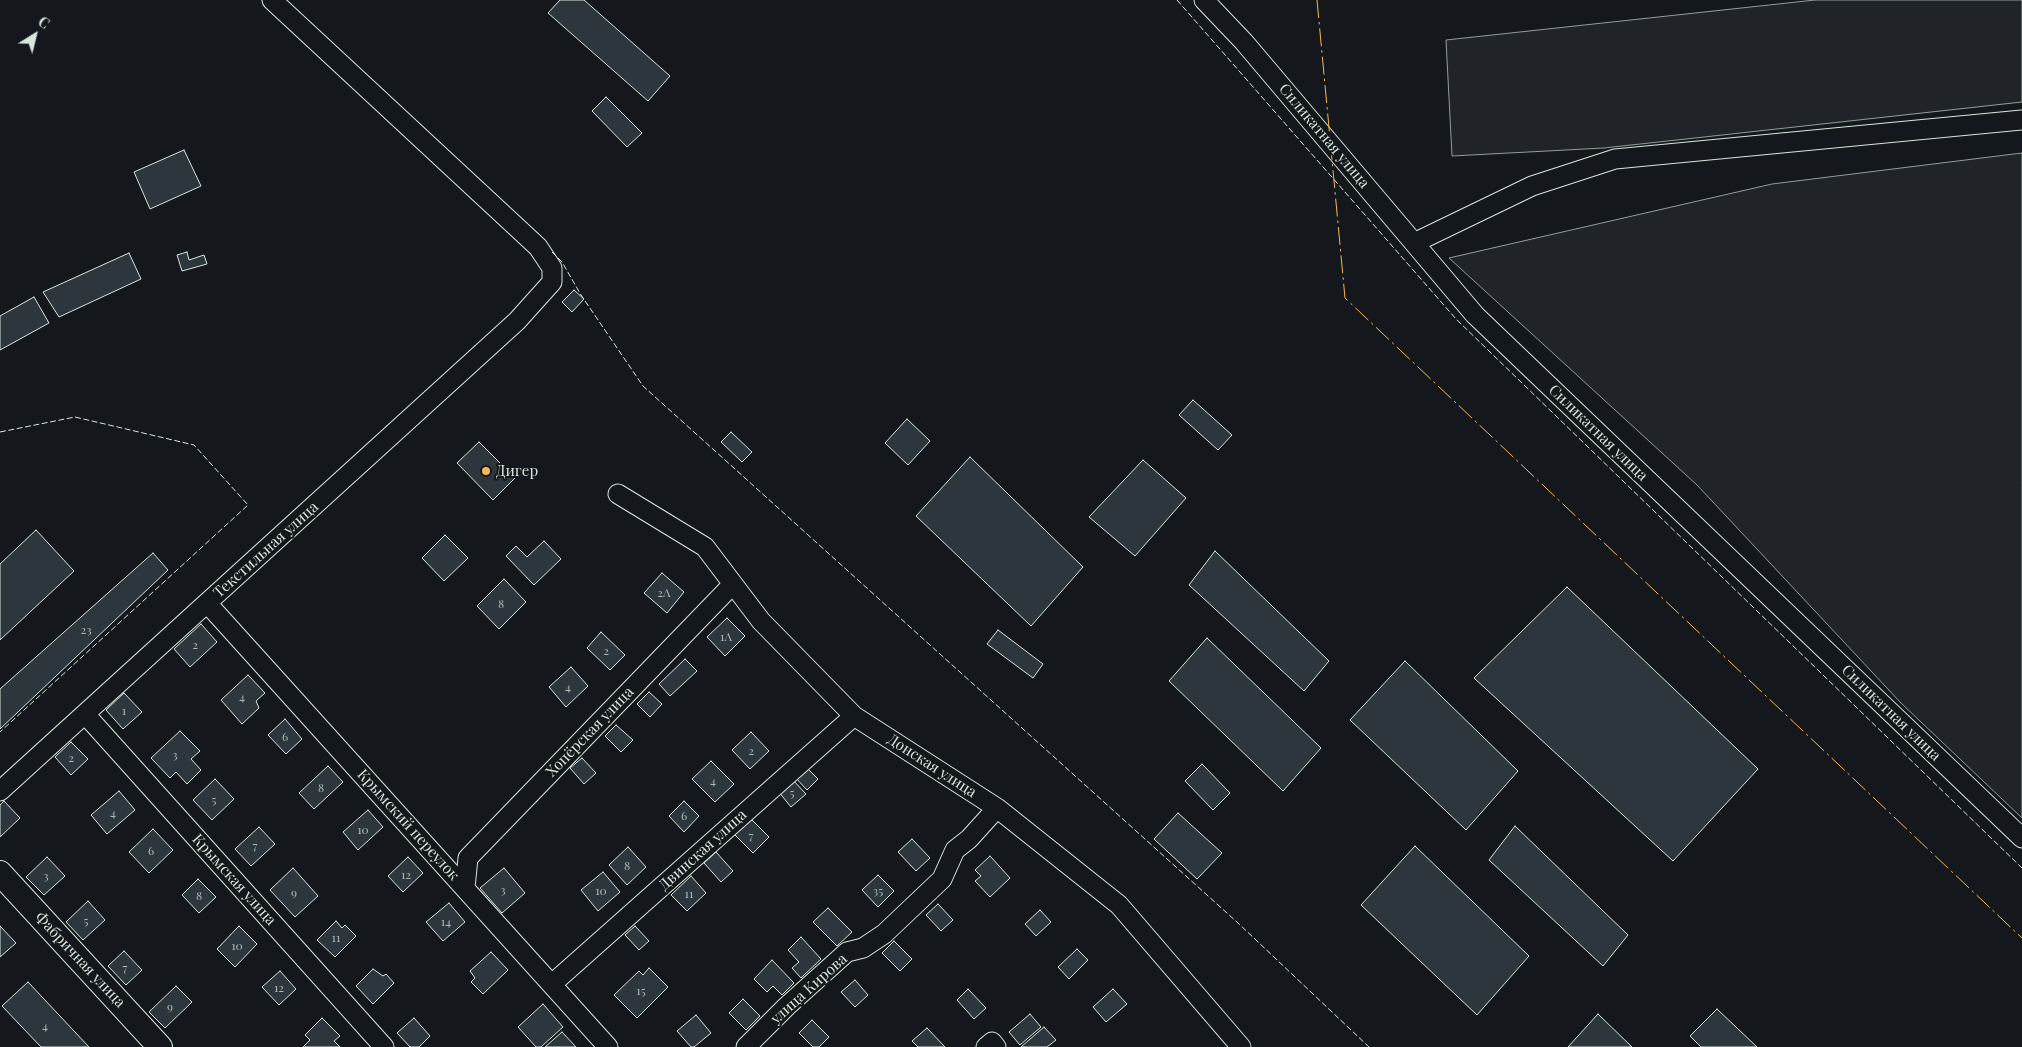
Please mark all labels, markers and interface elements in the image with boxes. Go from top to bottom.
north arrow [10,10,60,60]
text: С [35,12,54,33]
street label: Силикатная улица [1275,80,1373,192]
street label: Силикатная улица [1545,381,1651,485]
place label: Дигер [496,462,538,480]
marker: Дигер [480,465,492,477]
street label: Текстильная улица [210,498,322,602]
house number: 2А [657,586,671,600]
house number: 8 [498,597,504,611]
house number: 23 [80,623,92,637]
house number: 1А [720,630,732,644]
house number: 2 [192,638,198,652]
house number: 2 [603,644,609,658]
street label: Силикатная улица [1838,661,1944,765]
house number: 4 [565,680,571,694]
street label: Хопёрская улица [542,683,638,781]
house number: 4 [239,690,245,704]
house number: 1 [122,704,126,718]
house number: 6 [282,730,288,744]
street label: Донская улица [884,731,980,801]
house number: 2 [748,744,754,758]
house number: 3 [172,748,178,762]
house number: 2 [68,751,74,765]
street label: Крымский переулок [353,766,463,884]
house number: 4 [710,774,716,788]
house number: 8 [318,781,324,795]
house number: 5 [790,786,794,800]
house number: 5 [212,793,216,807]
house number: 4 [110,806,116,820]
street label: Двинская улица [655,806,751,894]
house number: 6 [681,809,687,823]
house number: 10 [357,823,369,837]
house number: 7 [749,829,753,843]
street label: Крымская улица [188,831,280,929]
house number: 7 [253,839,257,853]
house number: 6 [148,844,154,858]
house number: 8 [624,859,630,873]
house number: 12 [401,868,411,882]
house number: 3 [43,869,49,883]
house number: 3 [500,883,506,897]
house number: 10 [595,884,607,898]
house number: 35 [873,884,883,898]
house number: 9 [291,886,297,900]
house number: 11 [685,887,693,901]
house number: 8 [196,889,202,903]
street label: Фабричная улица [31,908,129,1012]
house number: 5 [84,914,88,928]
house number: 14 [441,915,451,929]
house number: 11 [332,931,340,945]
house number: 10 [231,939,243,953]
street label: улица Кирова [767,950,851,1028]
house number: 7 [123,961,127,975]
house number: 12 [274,981,284,995]
house number: 15 [636,984,646,998]
house number: 9 [167,1000,173,1014]
house number: 4 [42,1019,48,1033]

